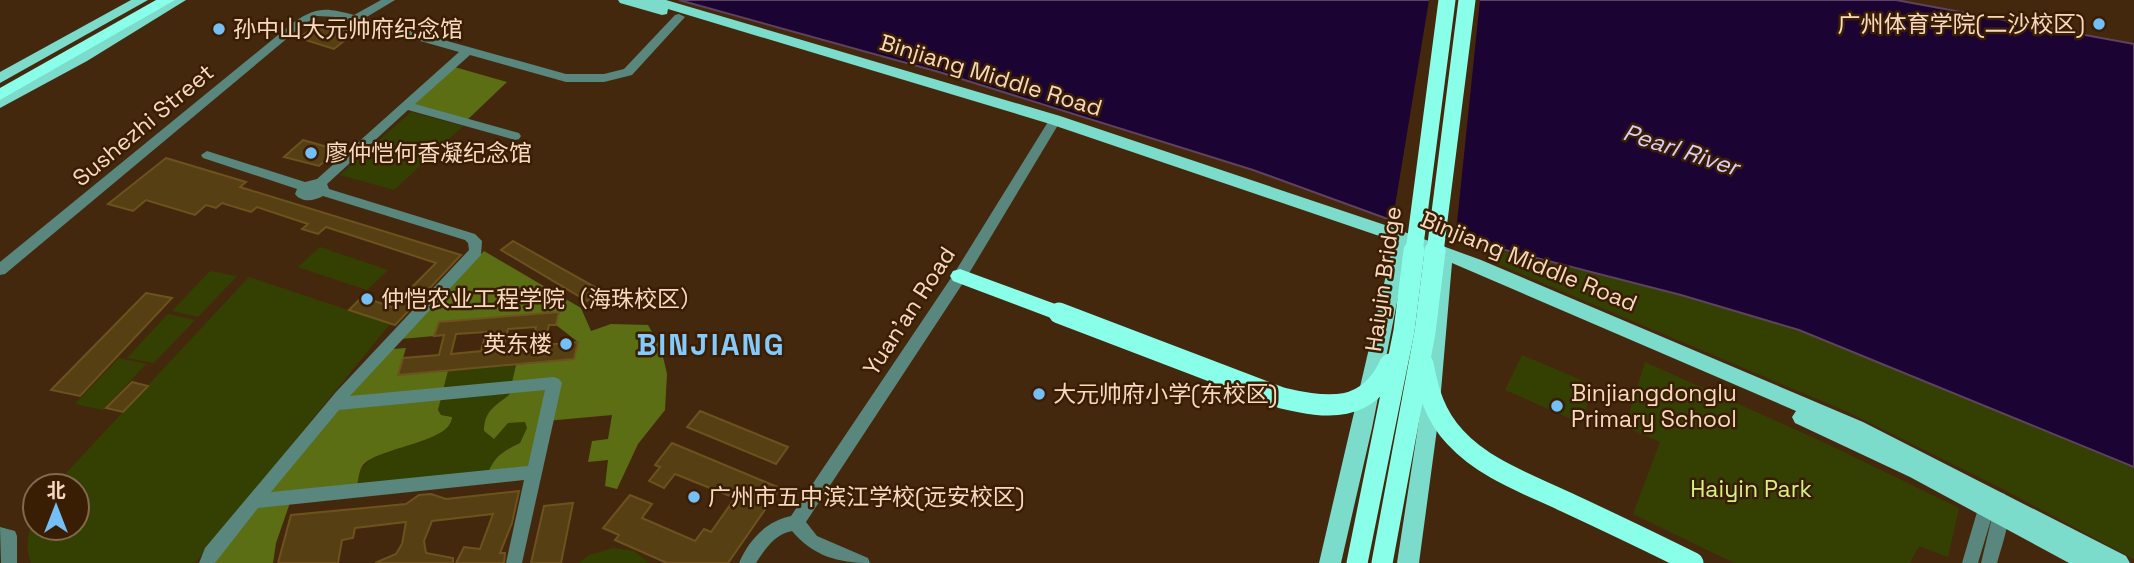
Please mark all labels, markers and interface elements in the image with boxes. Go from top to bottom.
place label: 广州体育学院(二沙校区) [1838,9,2085,39]
place label: 孙中山大元帅府纪念馆 [233,14,463,44]
marker: 广州体育学院(二沙校区) [2091,16,2107,32]
marker: 孙中山大元帅府纪念馆 [211,21,227,37]
street label: Binjiang Middle Road [876,27,1106,123]
street label: Sushezhi Street [66,57,220,193]
water label: Pearl River [1619,116,1746,184]
place label: 廖仲恺何香凝纪念馆 [325,138,532,168]
marker: 廖仲恺何香凝纪念馆 [303,145,319,161]
street label: Haiyin Bridge [1358,204,1408,354]
street label: Binjiang Middle Road [1416,204,1642,318]
street label: Yuan'an Road [856,241,962,381]
place label: 仲恺农业工程学院（海珠校区） [381,284,703,314]
marker: 仲恺农业工程学院（海珠校区） [359,291,375,307]
district label: BINJIANG [636,325,786,364]
place label: 英东楼 [483,329,552,359]
marker: 英东楼 [558,336,574,352]
place label: Binjiangdonglu Primary School [1571,378,1737,434]
place label: 大元帅府小学(东校区) [1053,379,1277,409]
marker: 大元帅府小学(东校区) [1031,386,1047,402]
marker: Binjiangdonglu Primary School [1549,398,1565,414]
north arrow [21,472,91,542]
park label: Haiyin Park [1690,474,1812,504]
text: 北 [46,478,66,503]
place label: 广州市五中滨江学校(远安校区) [708,482,1024,512]
marker: 广州市五中滨江学校(远安校区) [686,489,702,505]

